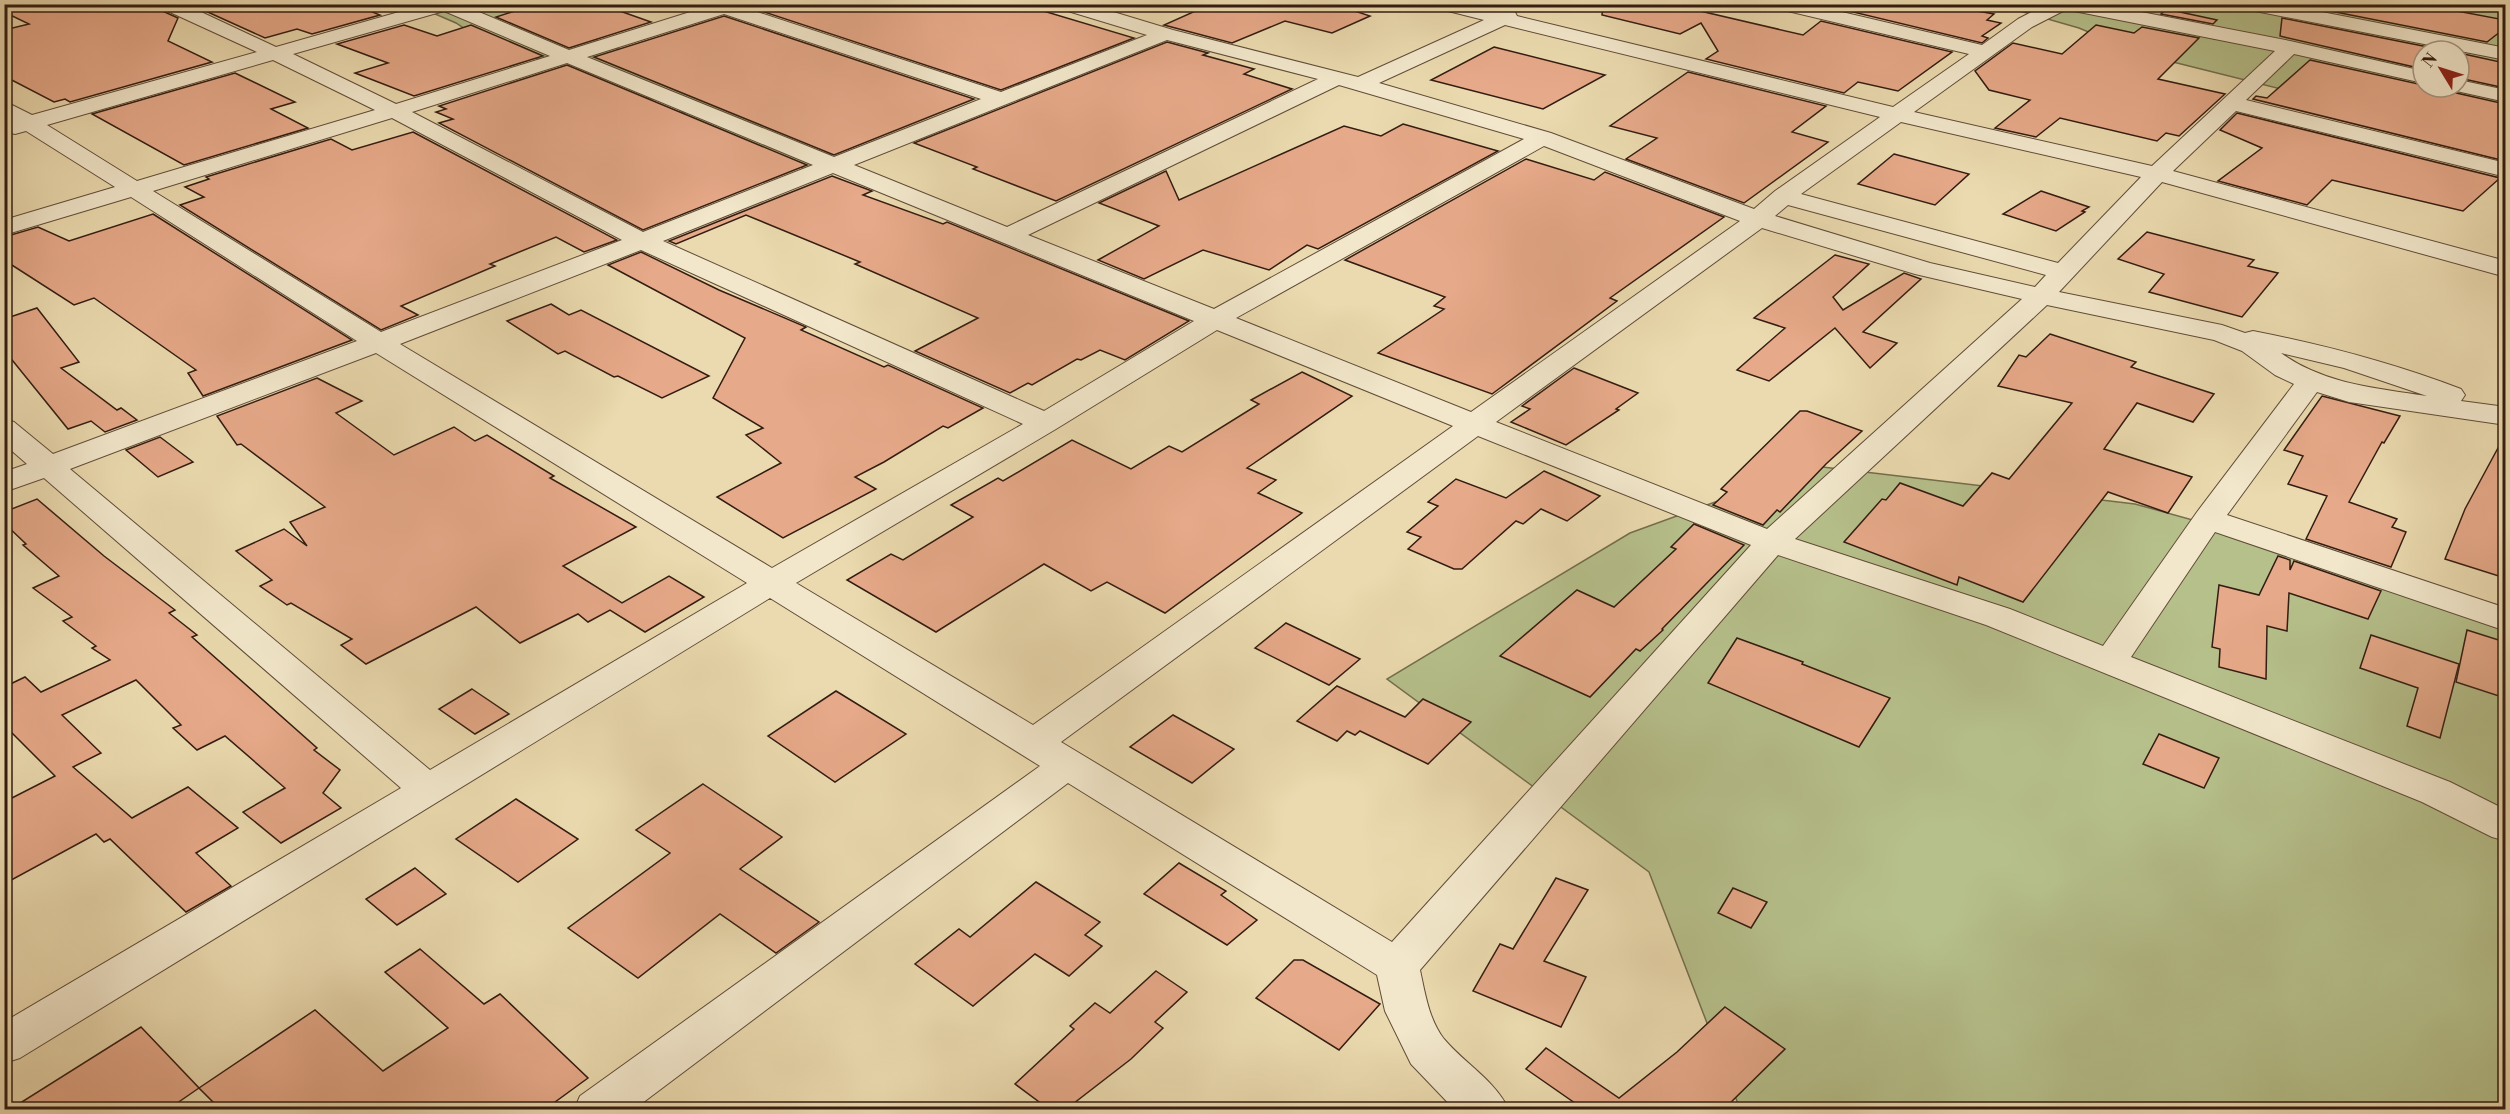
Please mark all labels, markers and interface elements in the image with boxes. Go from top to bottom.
north arrow [2411,39,2471,99]
text: N [2418,49,2442,72]

